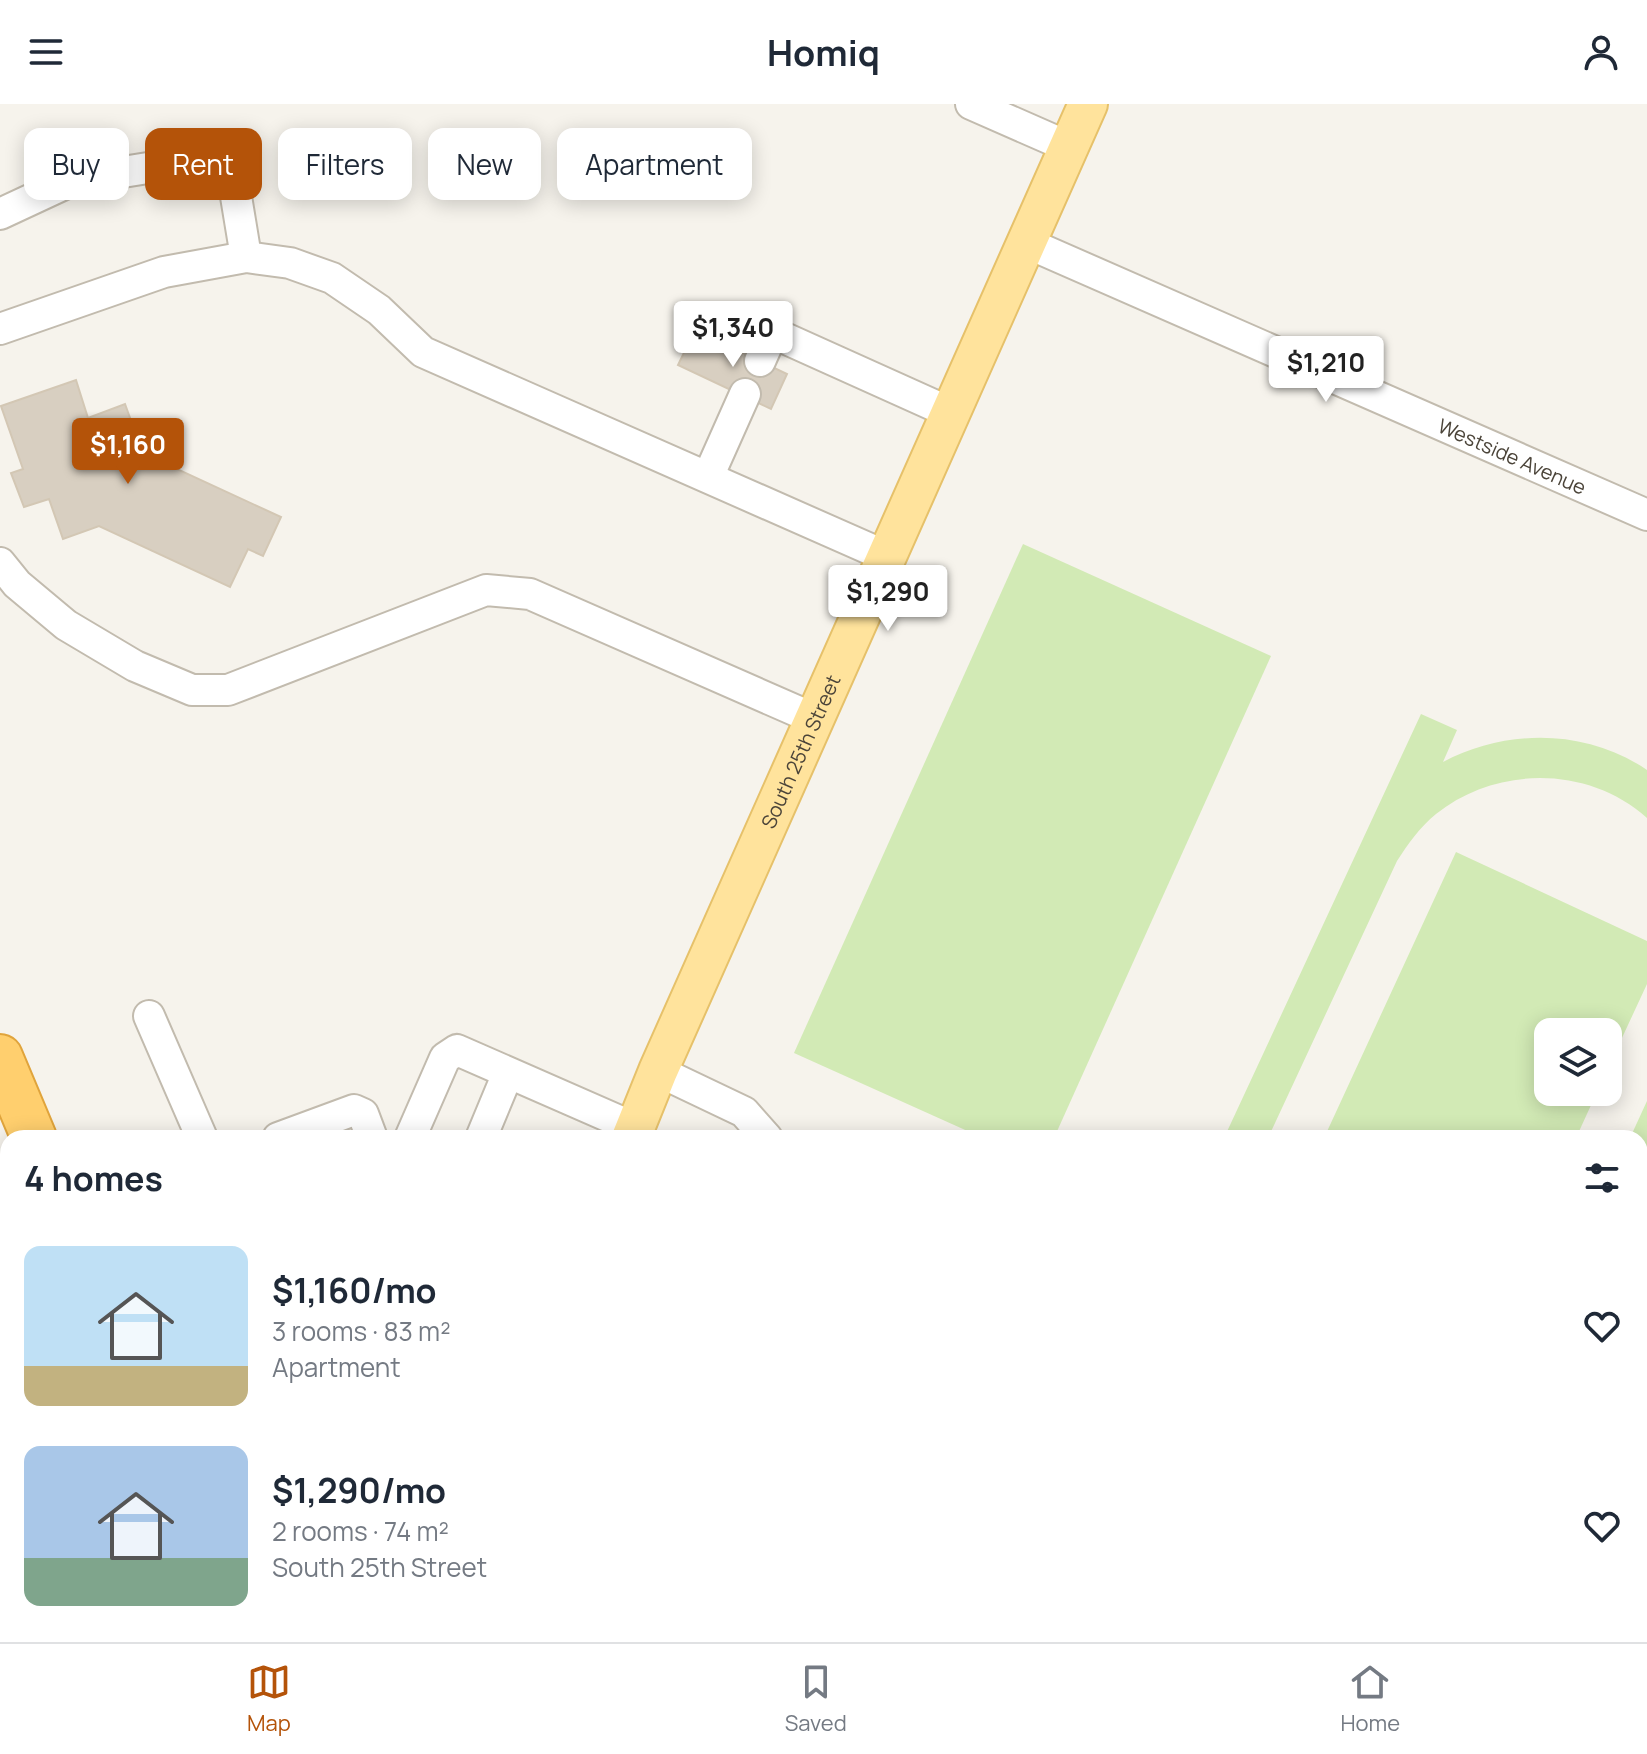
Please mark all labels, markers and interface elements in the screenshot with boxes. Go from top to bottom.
text: Homiq [767,28,880,77]
icon: menu [24,30,68,74]
icon: person [1579,30,1623,74]
chip: Buy [24,128,129,200]
chip: Rent [145,128,262,200]
chip: Filters [278,128,412,200]
chip: New [428,128,541,200]
chip: Apartment [557,128,752,200]
pin: $1,340 [668,301,798,369]
text: $1,340 [692,309,774,345]
pin: $1,210 [1261,336,1391,404]
text: $1,210 [1287,344,1365,380]
street label: Westside Avenue [1434,412,1591,500]
pin: $1,160 [63,418,193,486]
text: $1,160 [90,426,166,462]
pin: $1,290 [823,565,953,633]
text: $1,290 [846,573,930,609]
street label: South 25th Street [754,670,846,833]
map controls [1534,1018,1622,1106]
button: layers [1534,1018,1622,1106]
text: 4 homes [24,1155,163,1201]
icon: filters [1580,1156,1624,1200]
text: $1,160/mo [272,1267,437,1313]
icon: home [88,1278,184,1374]
icon: heart [1580,1304,1624,1348]
text: 3 rooms · 83 m² [272,1313,451,1349]
text: Apartment [272,1349,401,1385]
text: $1,290/mo [272,1467,446,1513]
icon: home [88,1478,184,1574]
icon: heart [1580,1504,1624,1548]
text: 2 rooms · 74 m² [272,1513,449,1549]
text: South 25th Street [272,1549,487,1585]
tab: Map [247,1660,291,1738]
tab: Saved [785,1660,847,1738]
tab: Home [1341,1660,1400,1738]

